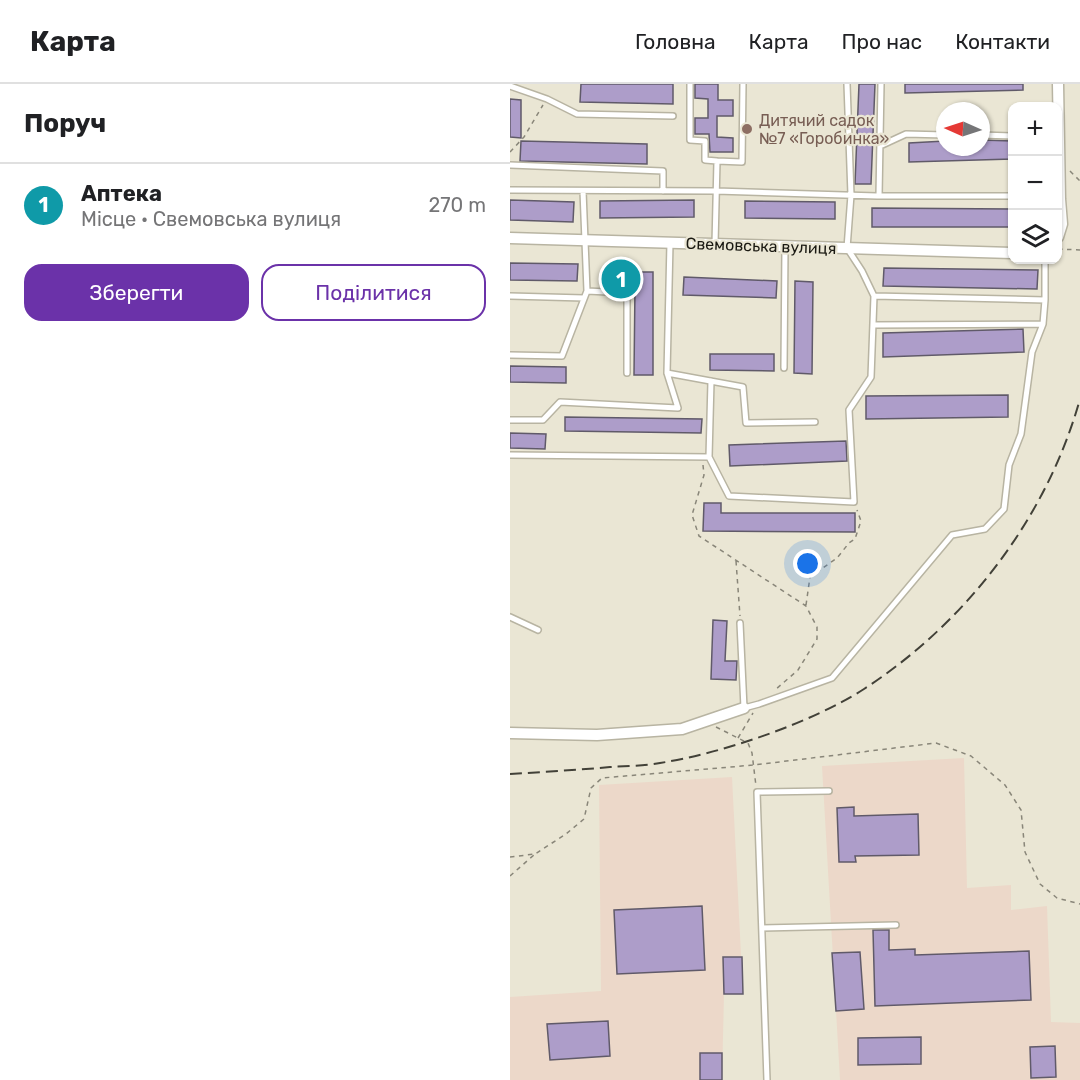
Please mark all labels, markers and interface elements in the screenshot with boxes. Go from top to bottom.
text: Карта [30,25,116,58]
text: Головна [635,29,716,54]
text: Карта [749,29,809,54]
text: Про нас [842,29,922,54]
text: Контакти [955,29,1050,54]
north arrow [936,102,990,156]
map controls [1008,102,1062,264]
button: + [1008,102,1062,156]
text: Поруч [24,108,106,139]
place label: Дитячий садок №7 «Горобинка» [759,111,890,148]
marker: Дитячий садок №7 «Горобинка» [740,122,754,136]
button: − [1008,156,1062,210]
text: Аптека [81,180,162,207]
text: 1 [39,193,48,217]
text: 270 m [429,193,486,217]
text: Місце · Свемовська вулиця [81,207,341,231]
button: layers [1008,210,1062,264]
street label: Свемовська вулиця [685,234,837,258]
pin: 1 [602,256,640,302]
button: Зберегти [24,264,249,321]
button: Поділитися [261,264,486,321]
your location [793,549,822,578]

